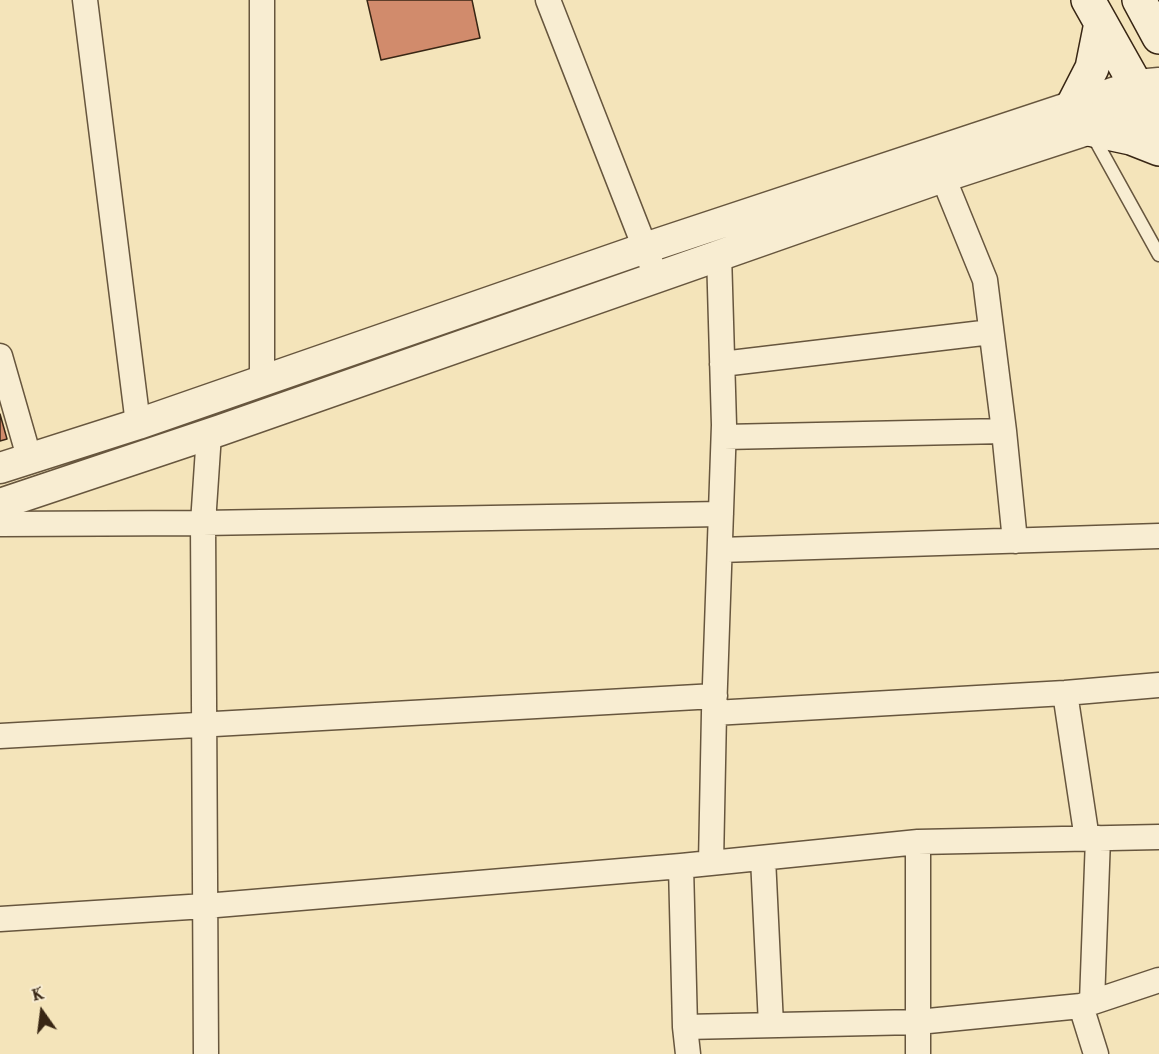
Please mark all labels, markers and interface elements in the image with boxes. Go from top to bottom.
north arrow [12,982,72,1042]
text: K [30,983,45,1006]

